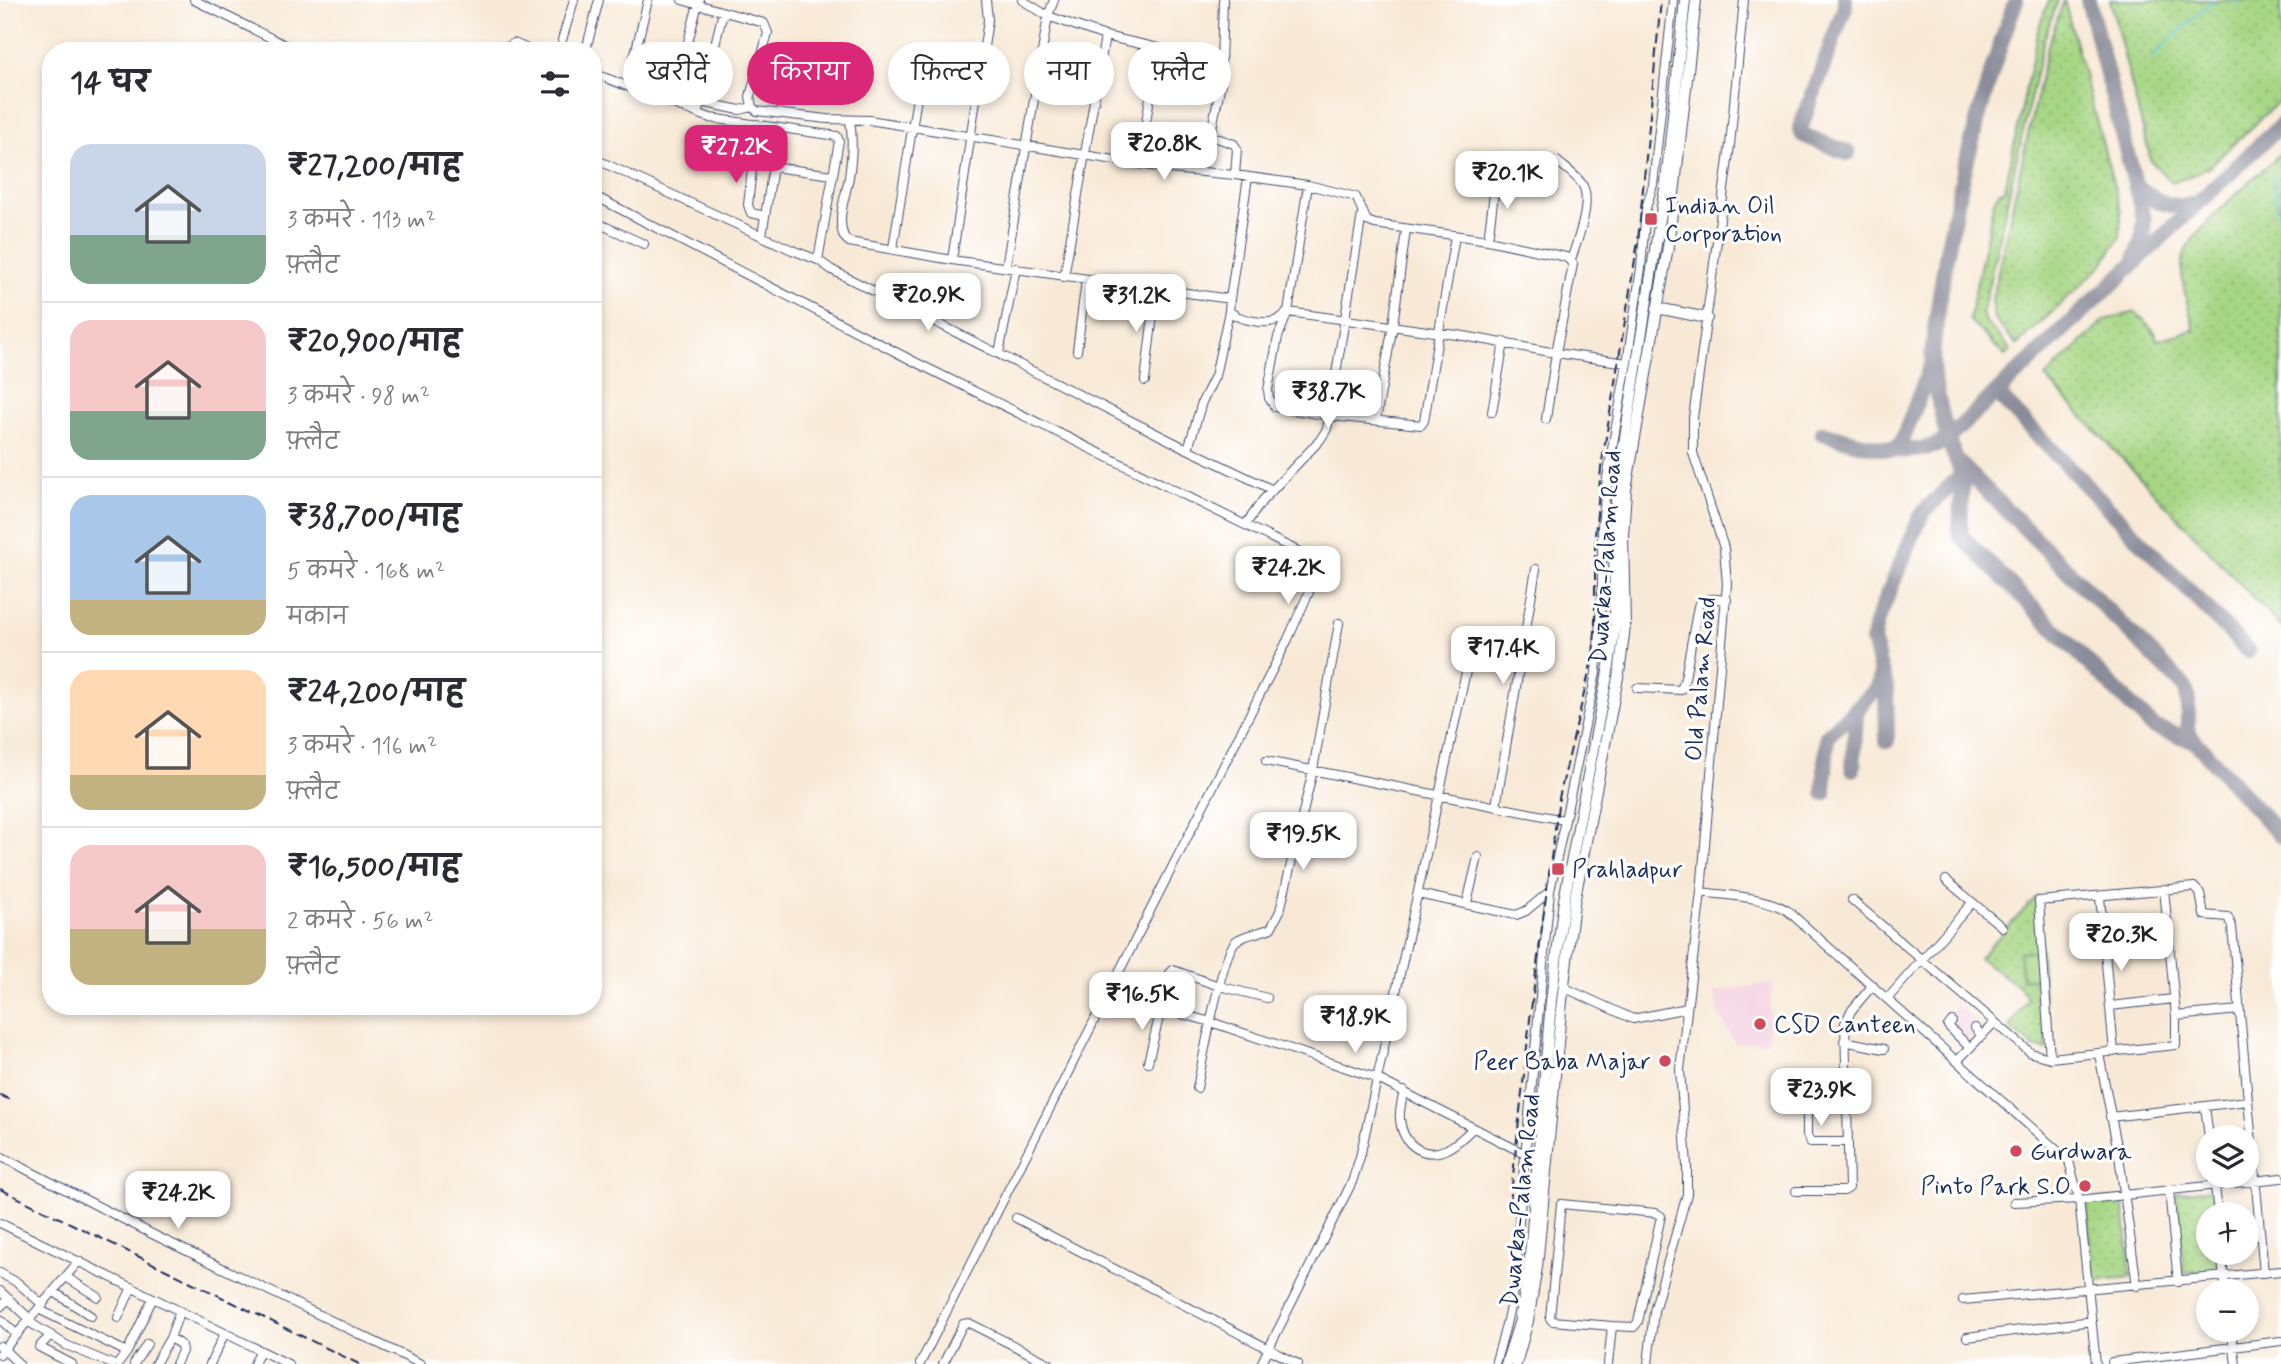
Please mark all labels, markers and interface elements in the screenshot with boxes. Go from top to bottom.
chip: खरीदें [623,42,733,105]
chip: किराया [747,42,874,105]
chip: फ़िल्टर [888,42,1010,105]
chip: नया [1024,42,1114,105]
chip: फ़्लैट [1128,42,1231,105]
text: 14 घर [70,64,150,103]
icon: filters [536,65,574,103]
pin: ₹20.8K [1107,122,1221,182]
pin: ₹27.2K [679,125,793,185]
text: ₹20.8K [1127,130,1201,160]
text: ₹27.2K [701,133,771,163]
text: ₹27,200/माह [287,147,461,186]
pin: ₹20.1K [1450,152,1564,211]
text: ₹20.1K [1471,159,1543,189]
icon: home [126,172,210,256]
place label: Indian Oil Corporation [1665,191,1782,250]
text: 3 कमरे · 113 m² [287,206,436,236]
marker: Indian Oil Corporation [1643,211,1659,227]
text: फ़्लैट [287,252,339,282]
pin: ₹20.9K [871,274,985,333]
pin: ₹31.2K [1079,274,1193,334]
text: ₹20.9K [892,281,964,311]
text: ₹31.2K [1102,282,1170,312]
text: ₹20,900/माह [287,323,461,362]
icon: home [126,348,210,432]
pin: ₹38.7K [1271,370,1385,430]
text: ₹38.7K [1291,378,1365,408]
text: 3 कमरे · 98 m² [287,382,430,412]
text: फ़्लैट [287,428,339,458]
street label: Dwarka-Palam Road [1584,449,1629,665]
text: ₹38,700/माह [287,498,461,537]
icon: home [126,523,210,607]
pin: ₹24.2K [1231,546,1345,606]
text: ₹24.2K [1251,554,1325,584]
text: 5 कमरे · 168 m² [287,557,445,587]
street label: Old Palam Road [1679,596,1724,763]
text: मकान [287,603,348,633]
pin: ₹17.4K [1446,626,1560,686]
text: ₹17.4K [1467,634,1539,664]
text: ₹24,200/माह [287,673,465,712]
icon: home [126,698,210,782]
text: 3 कमरे · 116 m² [287,732,437,762]
text: फ़्लैट [287,778,339,808]
pin: ₹19.5K [1246,812,1360,872]
text: ₹19.5K [1266,820,1340,850]
text: ₹16,500/माह [287,848,461,887]
place label: Prahladpur [1572,855,1683,886]
marker: Prahladpur [1550,861,1566,877]
icon: home [126,873,210,957]
text: 2 कमरे · 56 m² [287,907,434,937]
pin: ₹20.3K [2064,914,2178,973]
text: ₹20.3K [2085,921,2157,951]
text: फ़्लैट [287,953,339,983]
pin: ₹16.5K [1085,972,1199,1032]
text: ₹16.5K [1105,980,1179,1010]
pin: ₹18.9K [1298,996,1412,1055]
text: ₹18.9K [1320,1003,1390,1033]
place label: CSD Canteen [1774,1010,1915,1041]
marker: CSD Canteen [1752,1016,1768,1032]
place label: Peer Baba Majar [1473,1047,1651,1078]
marker: Peer Baba Majar [1657,1053,1673,1069]
pin: ₹23.9K [1764,1068,1878,1128]
text: ₹23.9K [1786,1076,1856,1106]
street label: Dwarka-Palam Road [1495,1092,1548,1308]
map controls [2196,1125,2259,1342]
button: layers [2196,1125,2259,1188]
place label: Gurdwara [2030,1137,2132,1168]
marker: Gurdwara [2008,1143,2024,1159]
pin: ₹24.2K [121,1172,235,1231]
place label: Pinto Park S.O [1921,1172,2071,1203]
marker: Pinto Park S.O [2077,1178,2093,1194]
text: ₹24.2K [141,1179,215,1209]
button: + [2196,1202,2259,1265]
button: − [2196,1279,2259,1342]

